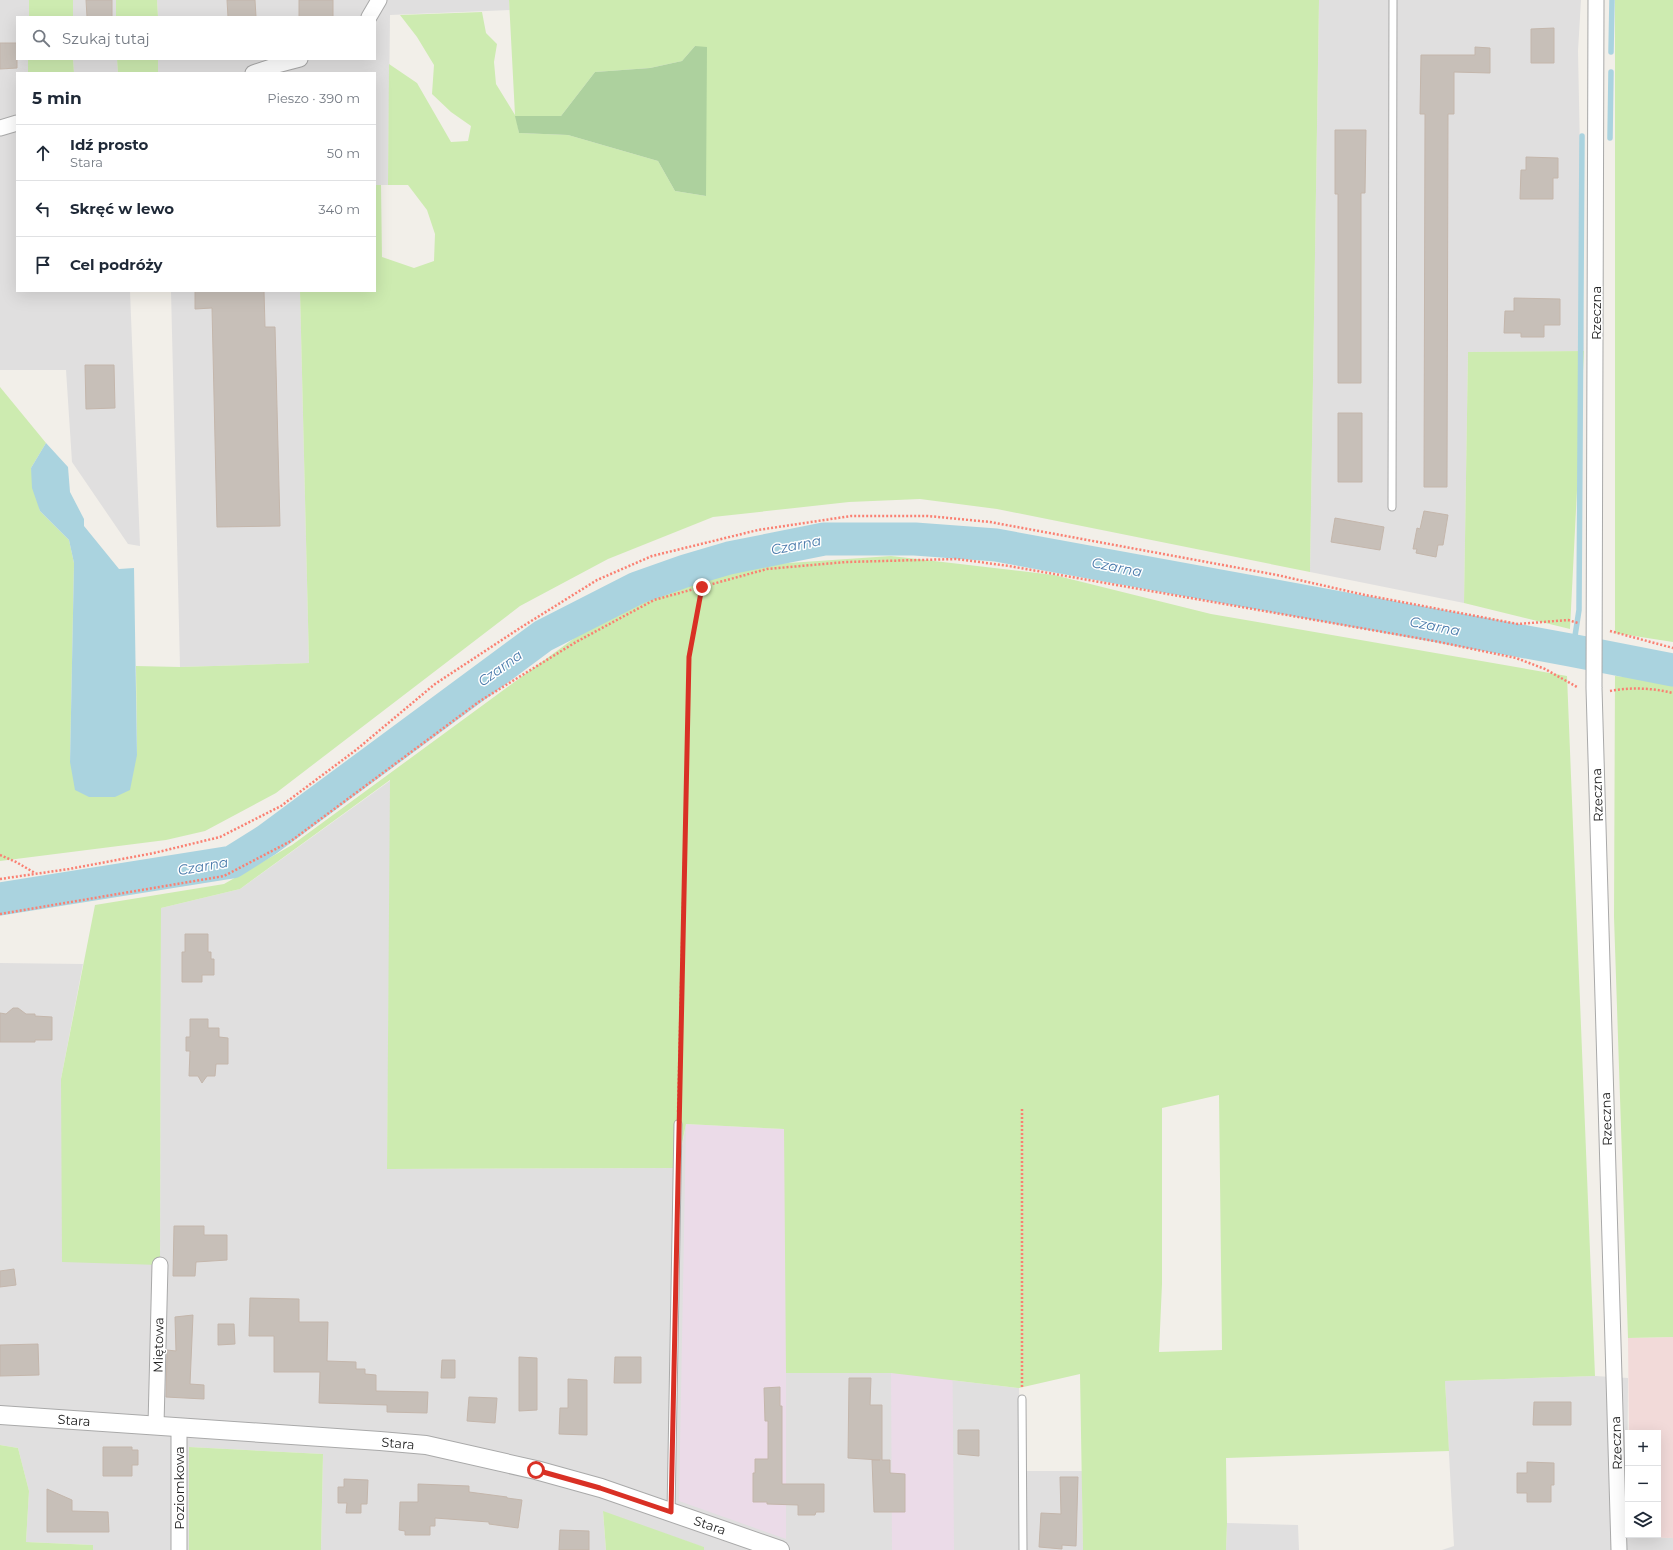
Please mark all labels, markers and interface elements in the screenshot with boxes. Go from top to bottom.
search box [16,16,376,60]
icon: search [30,27,52,49]
text: Szukaj tutaj [62,29,150,48]
text: 5 min [32,88,82,108]
text: Pieszo · 390 m [267,90,360,106]
text: Idź prosto [70,135,148,154]
icon: ahead [32,142,54,164]
text: 50 m [327,145,360,161]
text: Stara [70,154,103,170]
icon: left [32,198,54,220]
text: Skręć w lewo [70,199,174,218]
text: 340 m [318,201,360,217]
icon: arrive [32,254,54,276]
text: Cel podróży [70,255,162,274]
street label: Rzeczna [1588,286,1604,340]
water label: Czarna [769,531,823,559]
water label: Czarna [1090,553,1144,581]
route end [693,578,711,596]
water label: Czarna [1408,612,1462,640]
water label: Czarna [474,646,526,690]
street label: Rzeczna [1588,768,1606,822]
water label: Czarna [176,853,230,879]
street label: Rzeczna [1597,1092,1615,1146]
street label: Miętowa [150,1317,166,1373]
street label: Stara [57,1411,91,1429]
street label: Rzeczna [1607,1416,1625,1470]
map controls [1625,1430,1661,1538]
button: + [1625,1430,1661,1466]
street label: Stara [381,1434,415,1452]
street label: Poziomkowa [171,1446,187,1530]
route start [527,1461,545,1479]
button: − [1625,1466,1661,1502]
button: layers [1625,1502,1661,1538]
street label: Stara [692,1512,728,1538]

